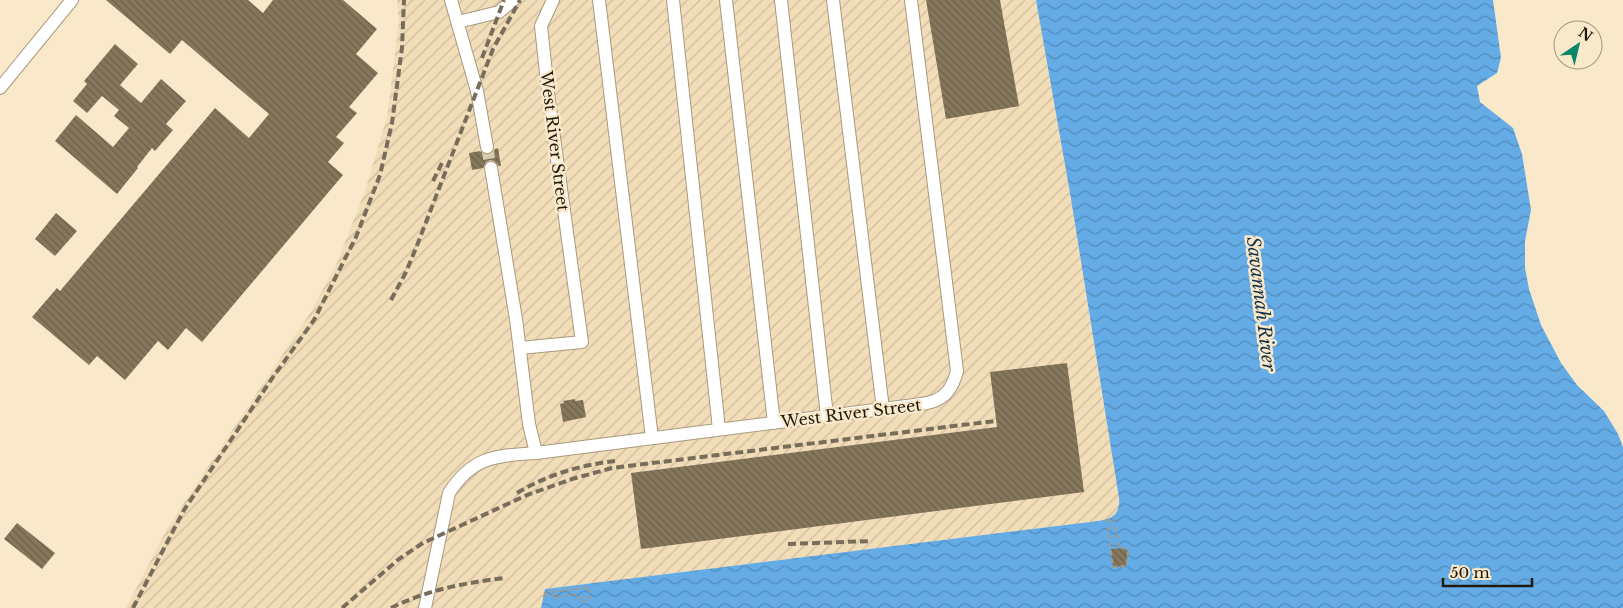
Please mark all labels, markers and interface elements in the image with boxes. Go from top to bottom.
north arrow [1553,20,1603,70]
text: N [1575,23,1596,46]
street label: West River Street [536,69,574,212]
water label: Savannah River [1242,235,1280,373]
street label: West River Street [779,394,922,432]
scale bar [1443,556,1532,588]
text: 50 m [1450,563,1490,582]

